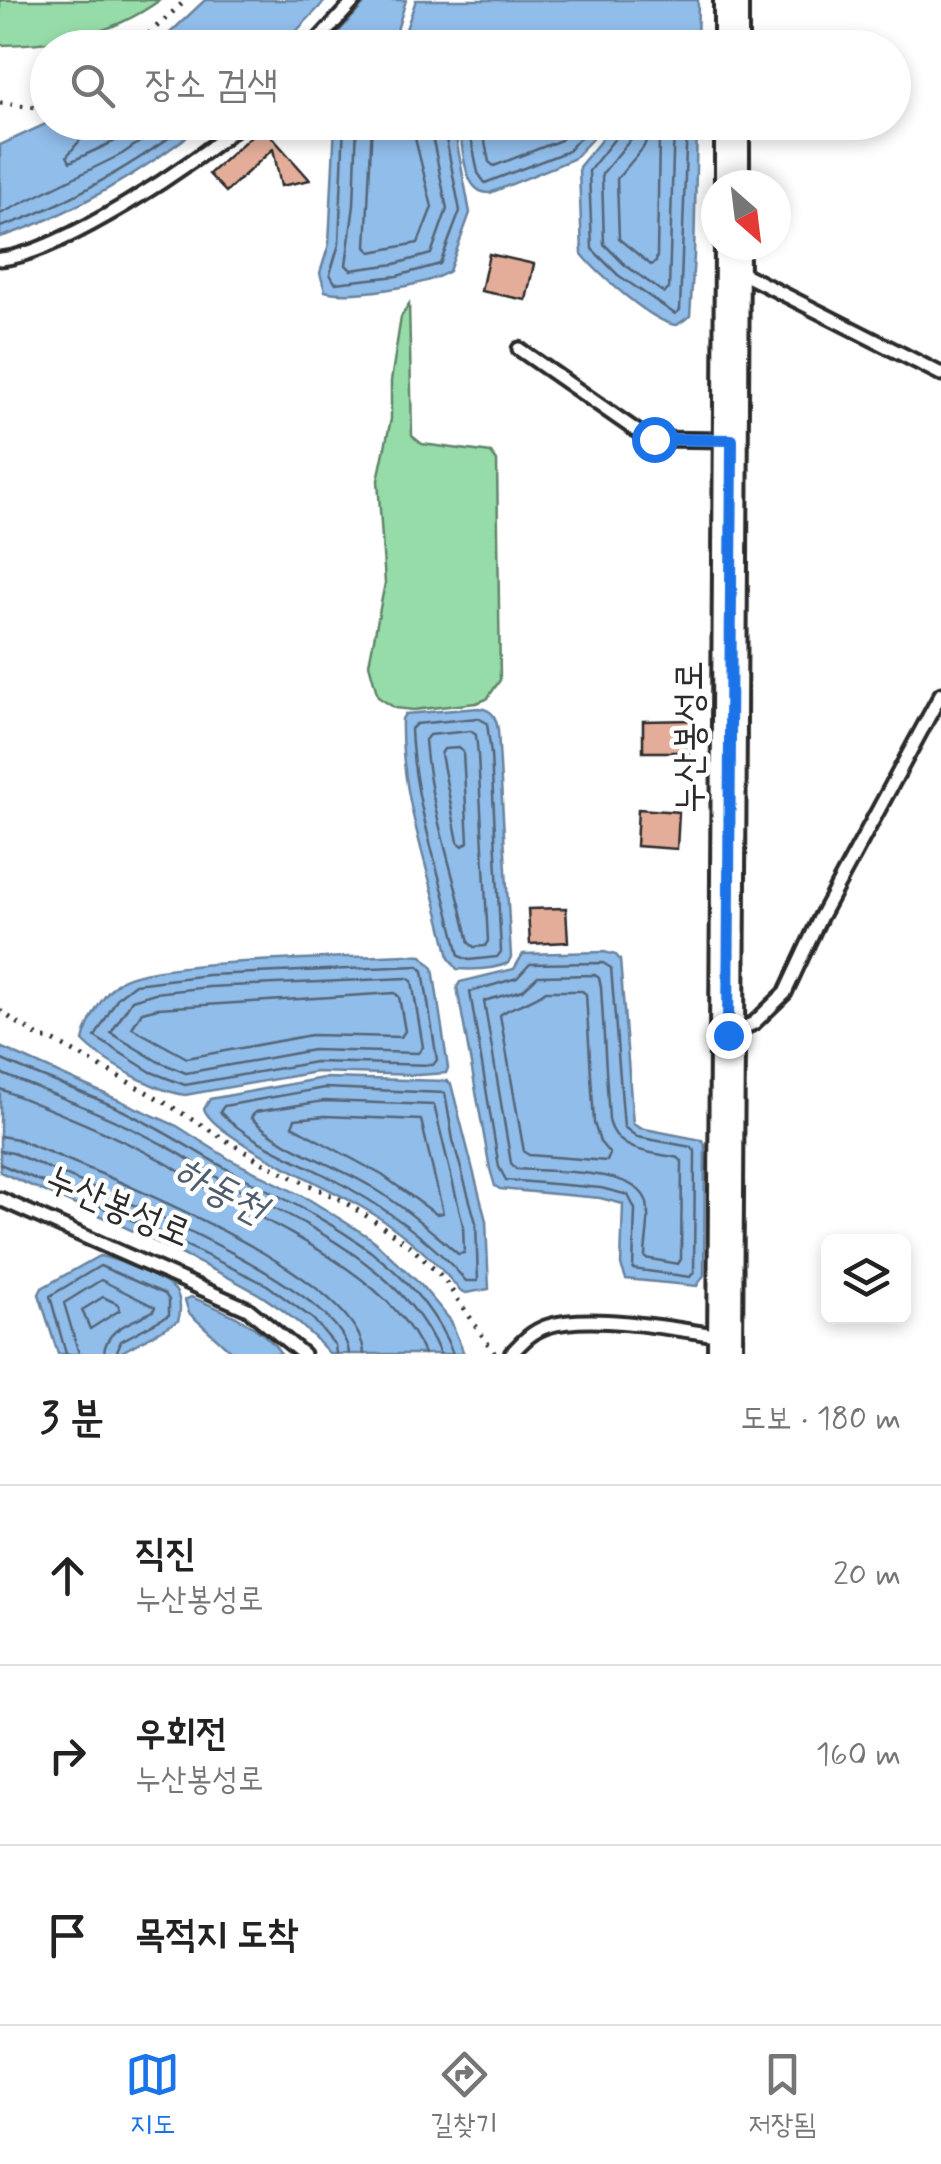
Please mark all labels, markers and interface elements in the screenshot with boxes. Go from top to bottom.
search box [30,30,911,140]
icon: search [65,58,120,113]
text: 장소 검색 [145,61,278,110]
north arrow [701,170,791,260]
route start [632,417,678,463]
street label: 누산봉성로 [666,661,715,813]
route end [706,1013,752,1059]
water label: 하동천 [165,1145,278,1238]
street label: 누산봉성로 [38,1155,198,1259]
map controls [821,1234,911,1324]
button: layers [821,1234,911,1324]
text: 3 분 [40,1392,104,1447]
text: 도보 · 180 m [741,1398,901,1440]
text: 직진 [135,1530,196,1579]
icon: ahead [40,1548,95,1603]
text: 20 m [833,1554,901,1596]
text: 누산봉성로 [135,1579,264,1621]
text: 우회전 [135,1710,227,1759]
icon: right [40,1728,95,1783]
text: 160 m [816,1734,901,1776]
text: 누산봉성로 [135,1759,264,1801]
icon: arrive [40,1908,95,1963]
text: 목적지 도착 [135,1911,298,1960]
tab: 지도 [125,2047,180,2144]
tab: 길찾기 [430,2047,498,2144]
tab: 저장됨 [748,2047,816,2144]

